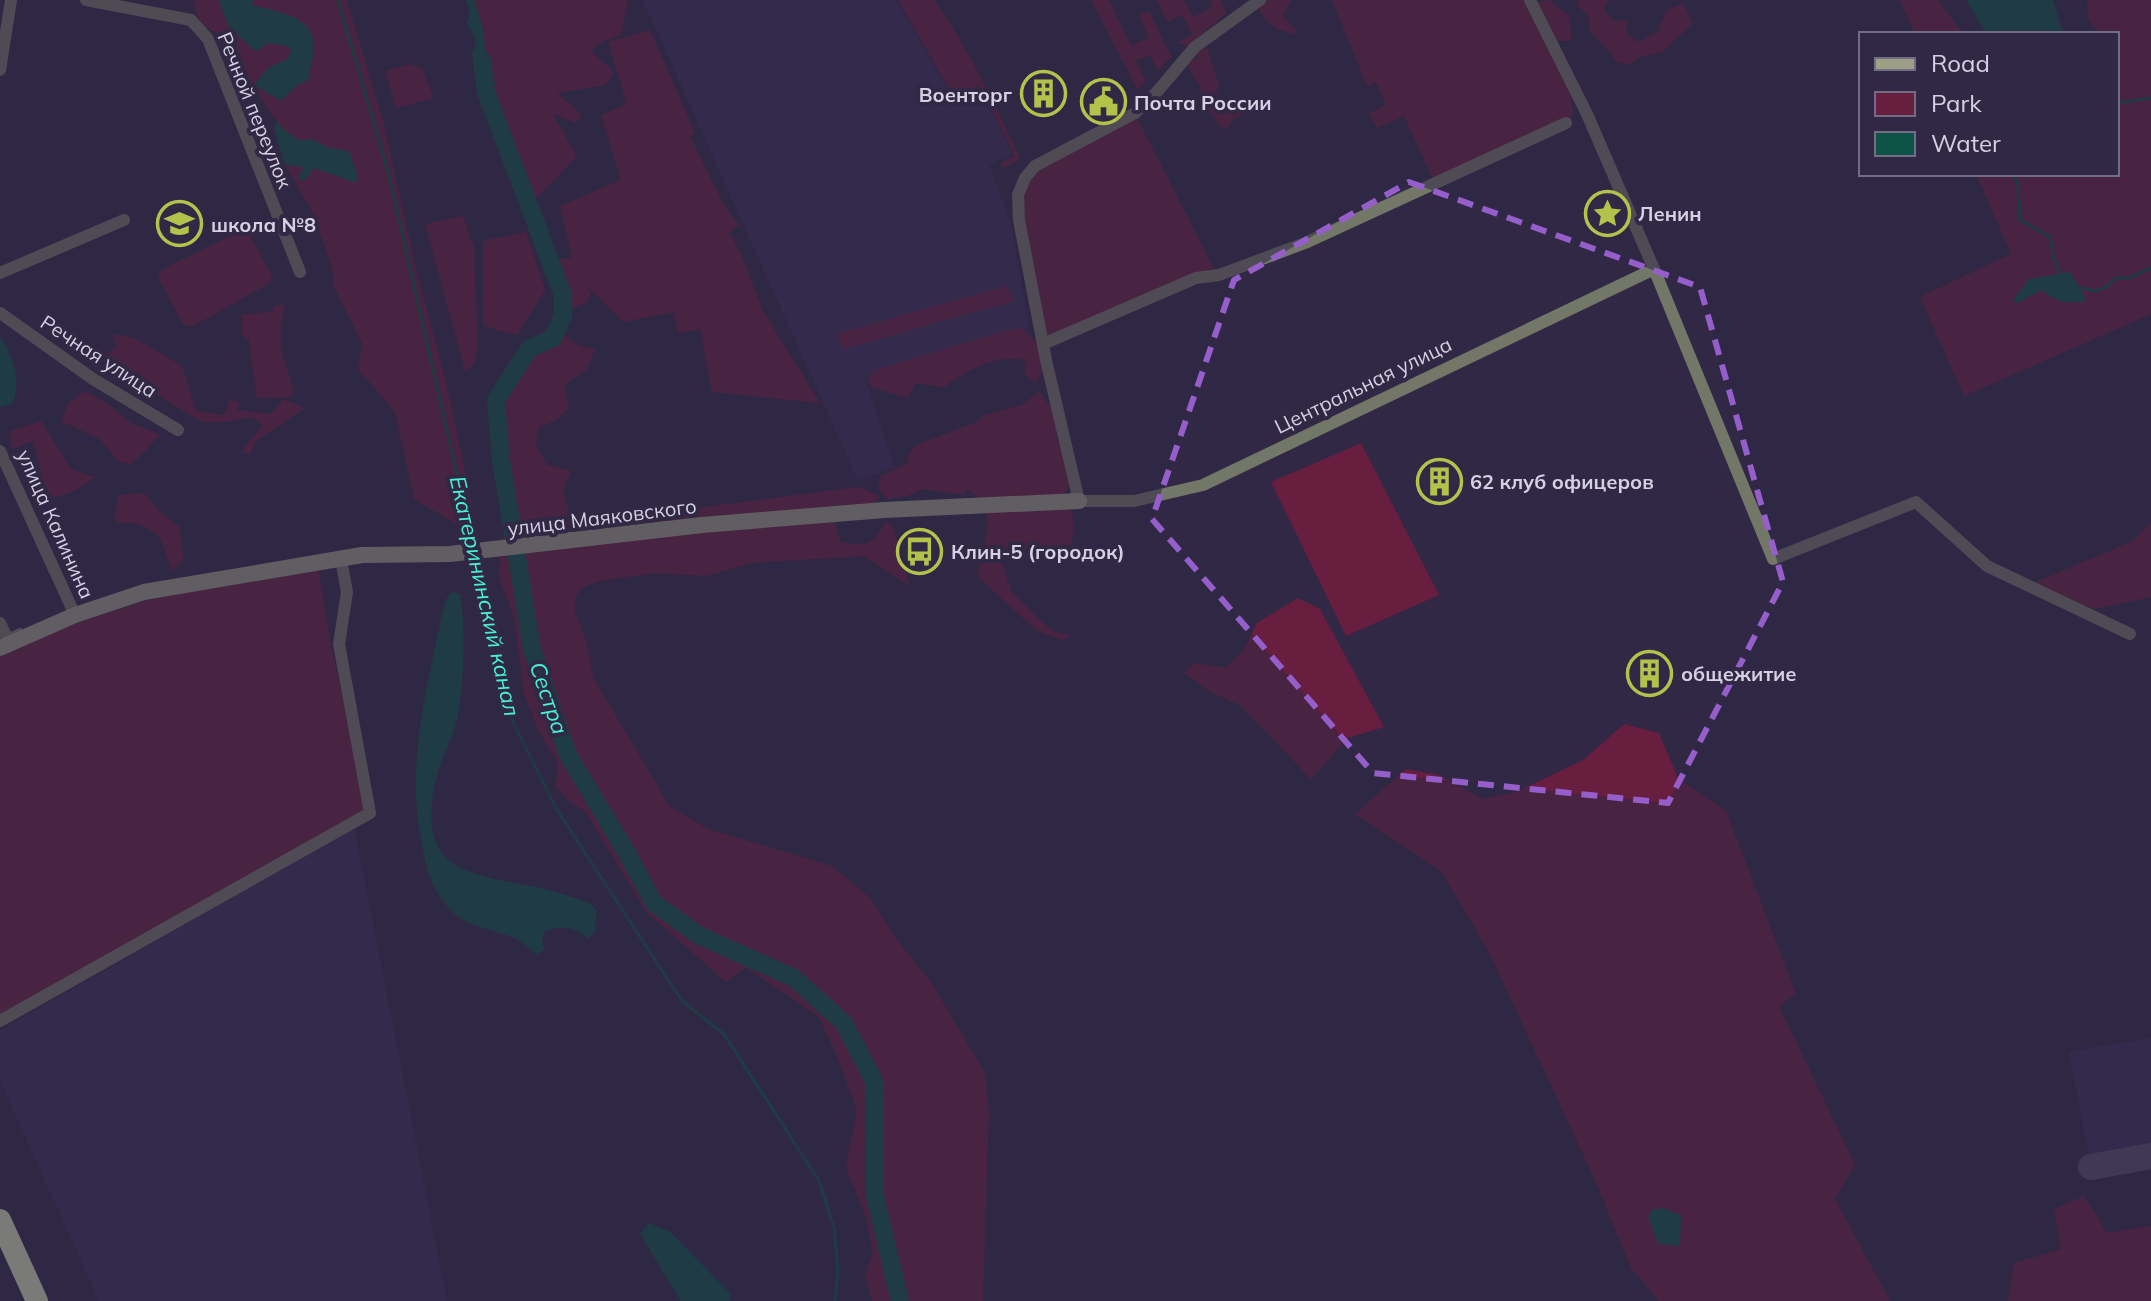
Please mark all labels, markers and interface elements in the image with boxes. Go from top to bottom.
street label: Речной переулок [212,28,298,192]
legend [1859,32,2119,176]
text: Road [1931,48,1990,78]
building icon: Военторг [1019,70,1067,118]
public building icon: Почта России [1079,78,1127,126]
place label: Военторг [919,82,1012,107]
text: Park [1931,88,1982,118]
place label: Почта России [1134,90,1271,115]
text: Water [1931,128,2001,158]
place icon: Ленин [1583,189,1631,237]
school or university icon: школа №8 [156,200,204,248]
place label: Ленин [1638,201,1702,226]
place label: школа №8 [211,212,316,237]
street label: Речная улица [36,309,162,403]
street label: Центральная улица [1270,331,1456,439]
street label: улица Калинина [12,446,100,602]
building icon: 62 клуб офицеров [1415,457,1463,505]
place label: 62 клуб офицеров [1470,469,1654,494]
water label: Екатерининский канал [444,473,526,719]
street label: улица Маяковского [506,493,698,541]
bus stop icon: Клин-5 (городок) [896,527,944,575]
place label: Клин-5 (городок) [951,539,1125,564]
building icon: общежитие [1626,649,1674,697]
water label: Сестра [524,658,574,738]
place label: общежитие [1681,661,1797,686]

